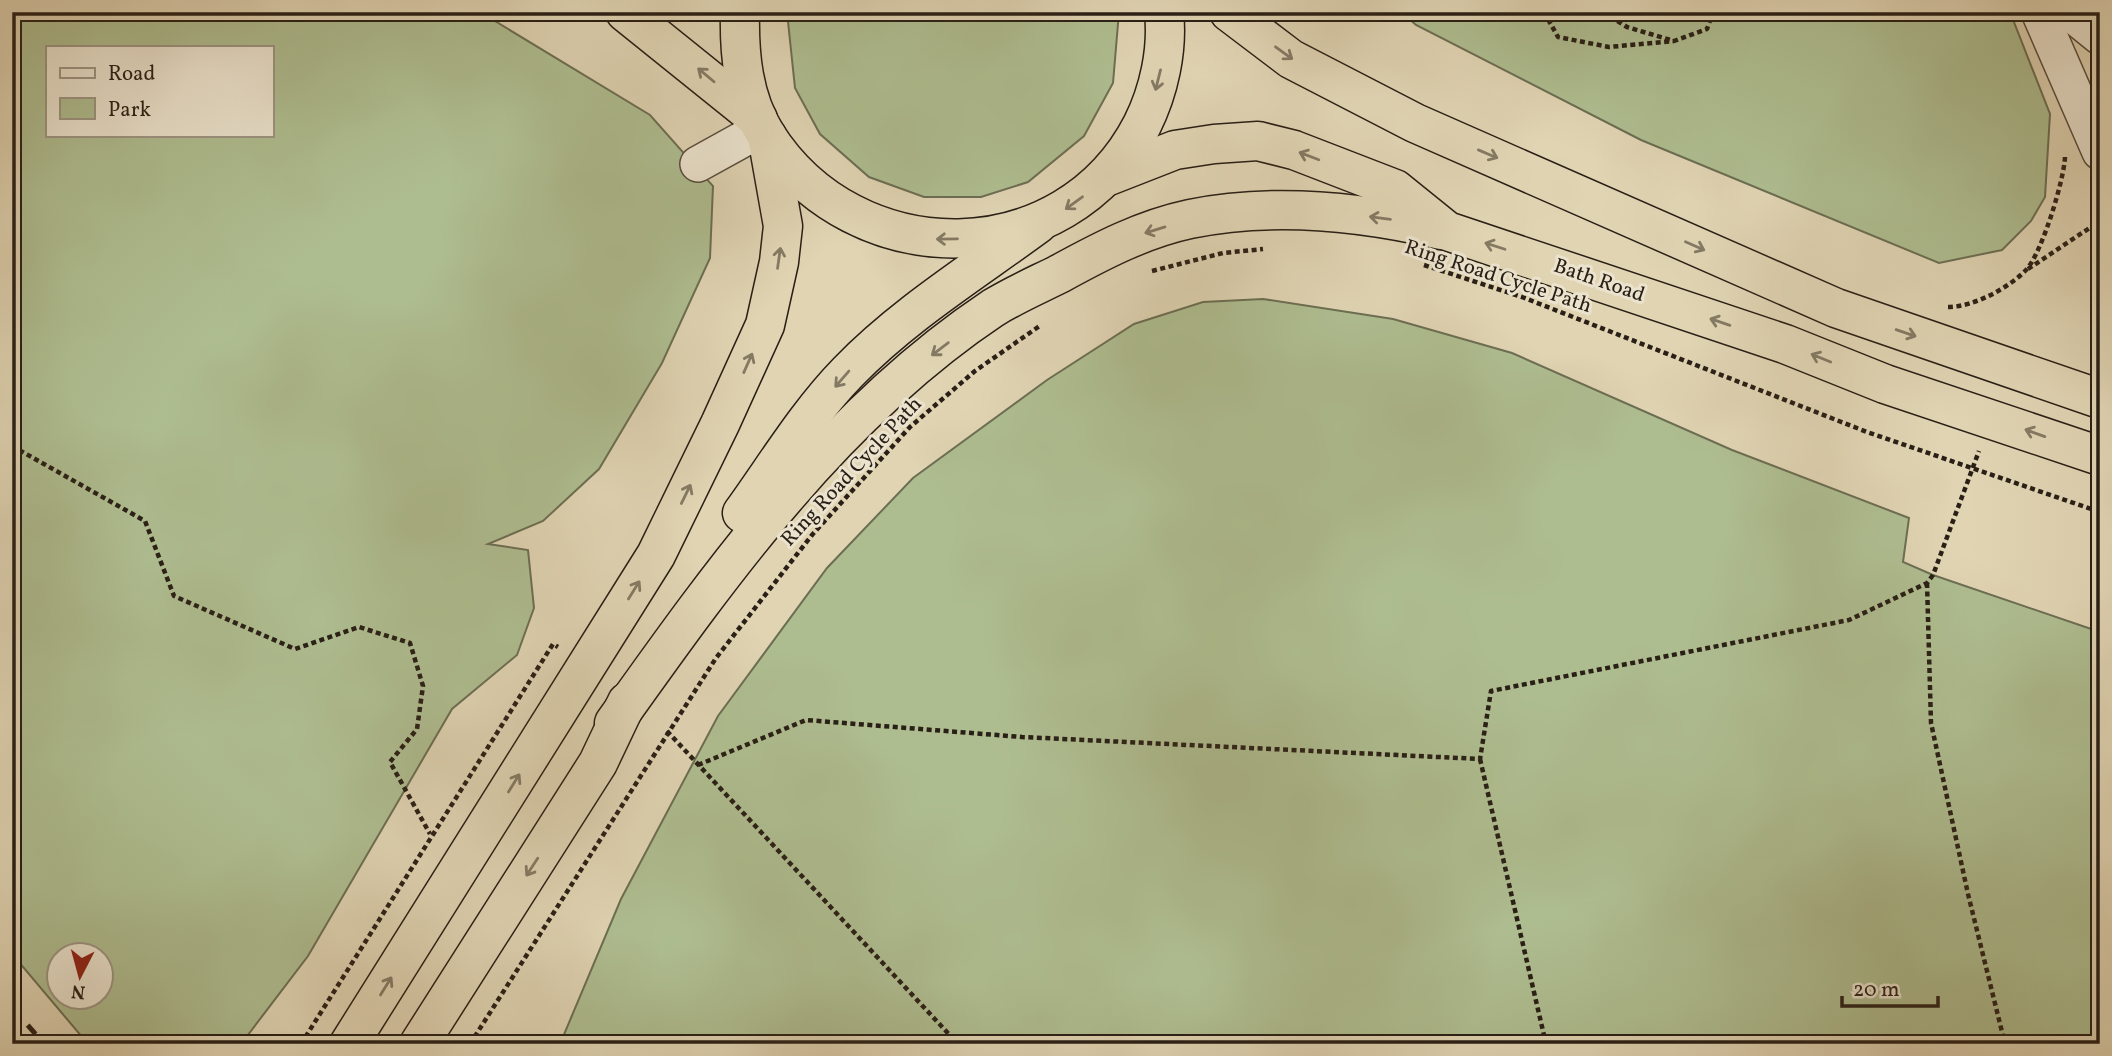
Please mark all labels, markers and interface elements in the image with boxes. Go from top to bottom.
legend [46,46,273,136]
one-way arrow [1274,46,1293,60]
text: Road [108,60,155,89]
one-way arrow [698,67,716,83]
one-way arrow [1151,68,1164,91]
text: Park [108,96,151,125]
one-way arrow [1476,148,1498,161]
one-way arrow [1298,149,1320,161]
one-way arrow [1065,196,1084,210]
one-way arrow [1369,212,1392,225]
one-way arrow [1144,224,1166,237]
one-way arrow [936,232,959,246]
street label: Ring Road Cycle Path [1401,233,1595,321]
one-way arrow [1484,239,1506,252]
one-way arrow [1684,240,1706,253]
one-way arrow [773,247,786,270]
street label: Bath Road [1549,252,1649,310]
one-way arrow [1710,315,1732,327]
one-way arrow [1894,328,1916,340]
one-way arrow [931,341,950,356]
one-way arrow [1810,351,1832,364]
one-way arrow [742,353,755,374]
one-way arrow [834,369,850,387]
street label: Ring Road Cycle Path [775,391,929,553]
one-way arrow [2025,426,2047,438]
one-way arrow [680,484,693,505]
one-way arrow [628,580,642,600]
one-way arrow [507,774,522,793]
one-way arrow [525,857,539,876]
north arrow [46,940,116,1010]
scale bar [1842,965,1939,1009]
text: 20 m [1853,976,1899,1005]
text: N [70,977,87,1005]
one-way arrow [378,977,393,996]

